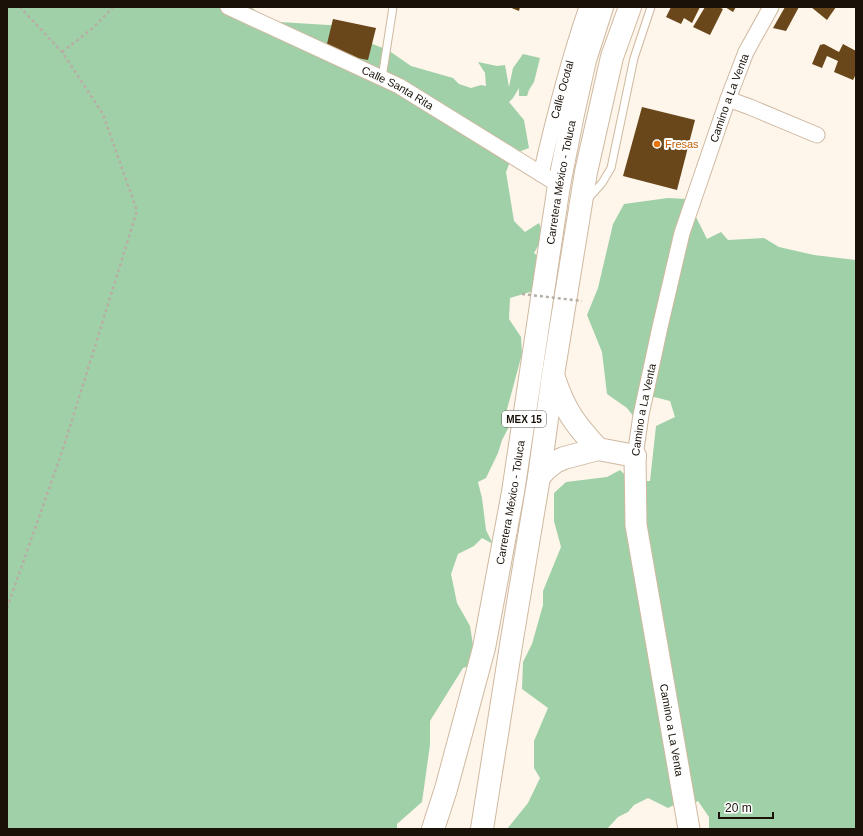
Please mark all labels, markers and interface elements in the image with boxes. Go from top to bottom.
street label: Camino a La Venta [708,51,751,144]
street label: Calle Ocotal [548,59,576,120]
street label: Calle Santa Rita [360,64,436,112]
street label: Carretera México - Toluca [544,118,578,245]
place label: Fresas [665,138,699,150]
marker: Fresas [652,139,662,149]
street label: Camino a La Venta [629,362,658,457]
road number: MEX 15 [502,411,546,427]
street label: Carretera México - Toluca [494,439,527,566]
street label: Camino a La Venta [658,683,686,778]
scale bar [719,794,773,820]
text: 20 m [725,801,752,815]

